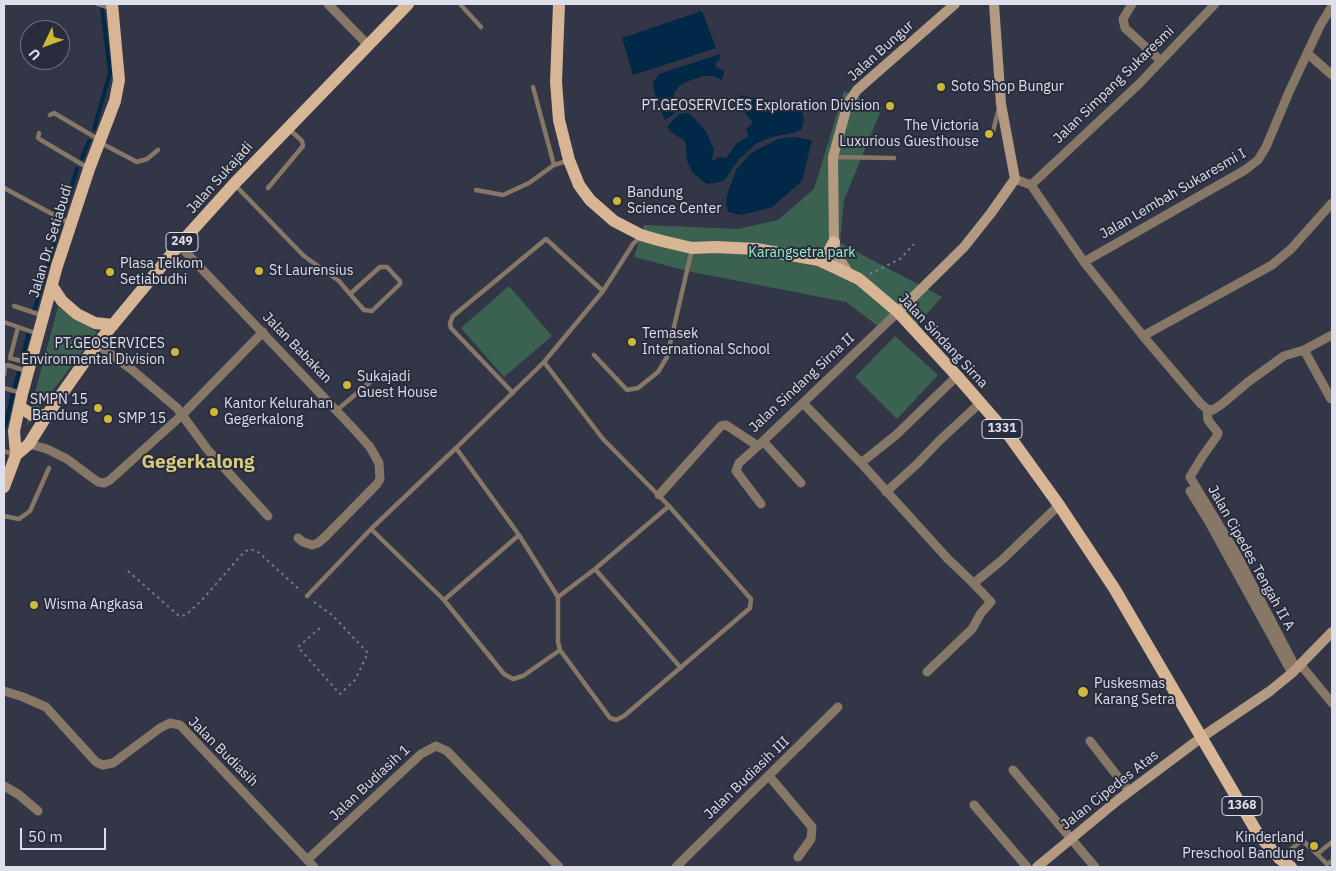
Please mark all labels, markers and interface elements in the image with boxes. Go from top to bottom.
street label: Jalan Bungur [845,17,917,85]
north arrow [20,20,70,70]
street label: Jalan Simpang Sukaresmi [1050,23,1178,147]
text: U [25,45,45,64]
place label: Soto Shop Bungur [951,79,1064,95]
marker: Soto Shop Bungur [935,81,947,93]
place label: PT.GEOSERVICES Exploration Division [642,98,880,114]
marker: PT.GEOSERVICES Exploration Division [884,100,896,112]
place label: The Victoria Luxurious Guesthouse [839,118,979,150]
marker: The Victoria Luxurious Guesthouse [983,128,995,140]
street label: Jalan Sukajadi [183,139,257,217]
street label: Jalan Lembah Sukaresmi I [1097,145,1249,243]
street label: Jalan Dr. Setiabudi [26,183,76,299]
place label: Bandung Science Center [627,185,721,218]
marker: Bandung Science Center [611,195,623,207]
road number: 249 [166,232,198,252]
park label: Karangsetra park [748,245,856,261]
place label: Plasa Telkom Setiabudhi [120,256,203,288]
place label: St Laurensius [269,263,354,279]
marker: St Laurensius [253,265,265,277]
marker: Plasa Telkom Setiabudhi [104,266,116,278]
street label: Jalan Sindang Sirna [895,290,991,392]
street label: Jalan Babakan [259,309,335,387]
place label: Temasek International School [642,326,770,358]
street label: Jalan Sindang Sirna II [746,330,858,436]
place label: PT.GEOSERVICES Environmental Division [21,336,165,368]
marker: Temasek International School [626,336,638,348]
marker: PT.GEOSERVICES Environmental Division [169,346,181,358]
place label: Sukajadi Guest House [357,369,437,402]
marker: Sukajadi Guest House [341,379,353,391]
place label: SMPN 15 Bandung [30,392,88,424]
place label: Kantor Kelurahan Gegerkalong [224,396,333,428]
marker: SMPN 15 Bandung [92,402,104,414]
marker: Kantor Kelurahan Gegerkalong [208,406,220,418]
place label: SMP 15 [118,411,166,427]
marker: SMP 15 [102,413,114,425]
road number: 1331 [982,419,1022,438]
district label: Gegerkalong [141,452,255,474]
street label: Jalan Cipedes Tengah II A [1204,482,1298,634]
place label: Wisma Angkasa [44,597,143,613]
marker: Wisma Angkasa [28,599,40,611]
place label: Puskesmas Karang Setra [1094,676,1175,709]
marker: Puskesmas Karang Setra [1076,685,1090,699]
street label: Jalan Budiasih [185,714,261,790]
street label: Jalan Budiasih III [701,733,793,823]
street label: Jalan Budiasih 1 [326,742,414,824]
street label: Jalan Cipedes Atas [1058,747,1162,833]
road number: 1368 [1222,796,1262,816]
scale bar [22,818,109,850]
text: 50 m [28,827,63,846]
place label: Kinderland Preschool Bandung [1182,830,1304,862]
marker: Kinderland Preschool Bandung [1308,840,1320,852]

